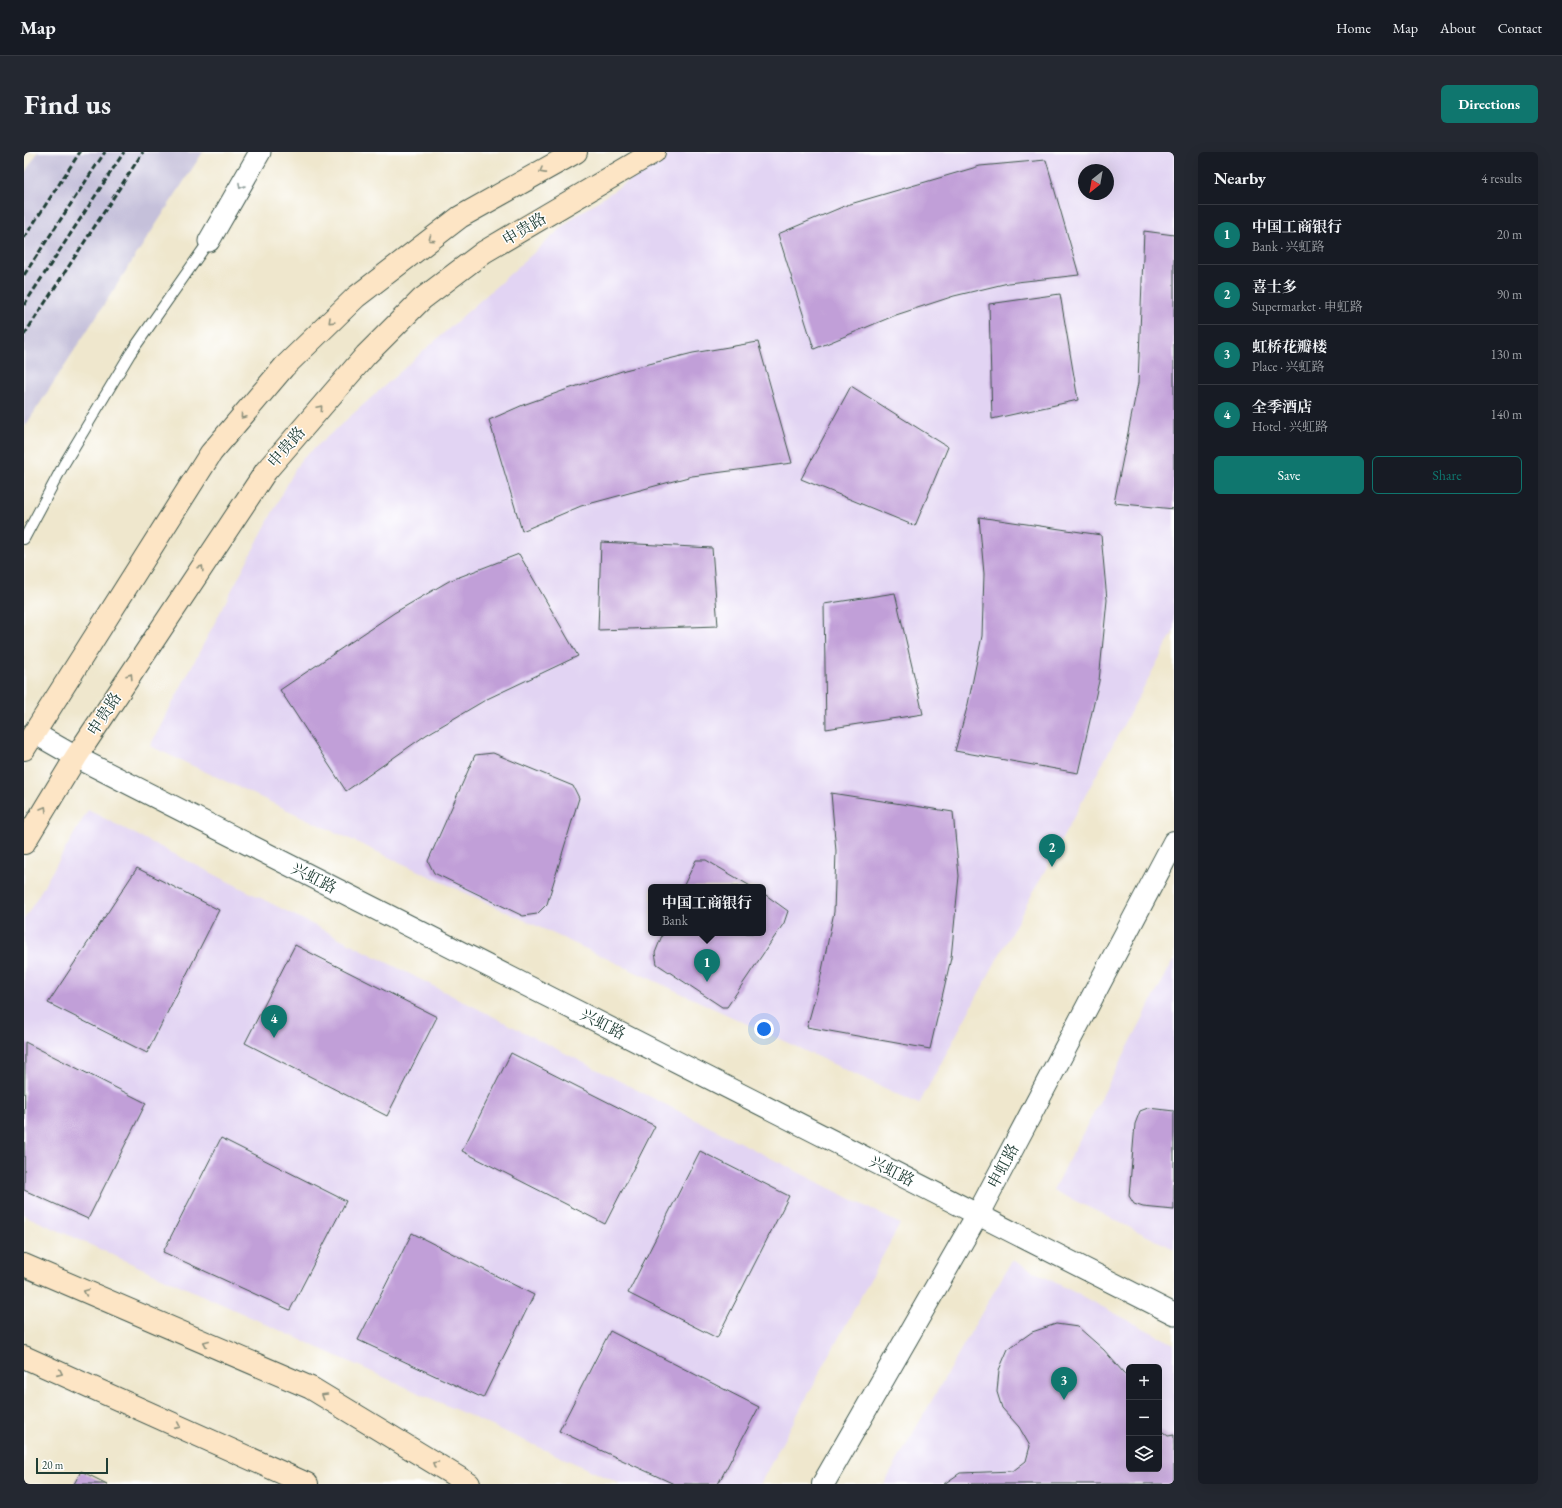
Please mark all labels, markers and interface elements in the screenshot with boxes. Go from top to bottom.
text: Map [20,15,56,40]
text: Home [1336,19,1371,37]
text: Map [1393,19,1418,37]
text: About [1440,19,1476,37]
text: Contact [1498,19,1542,37]
button: Directions [1441,85,1538,123]
text: Find us [24,86,111,122]
north arrow [1078,164,1114,200]
one-way arrow [539,166,546,174]
text: Nearby [1214,167,1266,189]
text: 4 results [1481,170,1522,187]
one-way arrow [238,182,245,189]
street label: 申贵路 [498,208,550,250]
text: 中国工商银行 [1252,217,1342,236]
text: 1 [1224,226,1230,243]
text: 20 m [1497,226,1522,243]
one-way arrow [429,234,436,241]
text: Bank · 兴虹路 [1252,238,1325,255]
text: 喜士多 [1252,277,1297,296]
text: 2 [1224,286,1230,303]
text: 90 m [1497,286,1522,303]
text: Supermarket · 申虹路 [1252,298,1363,315]
one-way arrow [328,316,336,324]
text: 虹桥花瓣楼 [1252,337,1327,356]
text: 3 [1224,346,1230,363]
text: 130 m [1491,346,1522,363]
text: Place · 兴虹路 [1252,358,1324,375]
text: 全季酒店 [1252,397,1312,416]
one-way arrow [316,405,323,412]
text: 4 [1224,406,1230,423]
text: 140 m [1491,406,1522,423]
one-way arrow [240,411,247,419]
text: Hotel · 兴虹路 [1252,418,1328,435]
street label: 申贵路 [262,422,310,472]
button: Save [1214,456,1364,494]
button: Share [1372,456,1522,494]
one-way arrow [196,565,204,572]
one-way arrow [125,674,132,681]
street label: 申贵路 [82,688,126,740]
one-way arrow [40,806,47,813]
pin: 2 [1039,834,1065,867]
street label: 兴虹路 [288,858,340,898]
popup [648,884,766,936]
text: 中国工商银行 [662,893,752,912]
text: Bank [662,912,688,929]
pin: 1 [694,949,720,982]
street label: 兴虹路 [577,1004,629,1044]
pin: 4 [261,1005,287,1038]
your location [754,1019,774,1039]
street label: 申虹路 [982,1140,1024,1192]
street label: 兴虹路 [866,1151,918,1191]
one-way arrow [83,1289,91,1297]
one-way arrow [202,1340,209,1348]
map controls [1126,1364,1162,1472]
button: + [1126,1364,1162,1400]
pin: 3 [1051,1367,1077,1400]
one-way arrow [55,1368,63,1376]
one-way arrow [321,1394,328,1401]
button: − [1126,1400,1162,1436]
one-way arrow [175,1422,182,1430]
button: layers [1126,1436,1162,1472]
scale bar [36,1456,108,1475]
text: 20 m [42,1458,63,1472]
one-way arrow [432,1461,439,1468]

